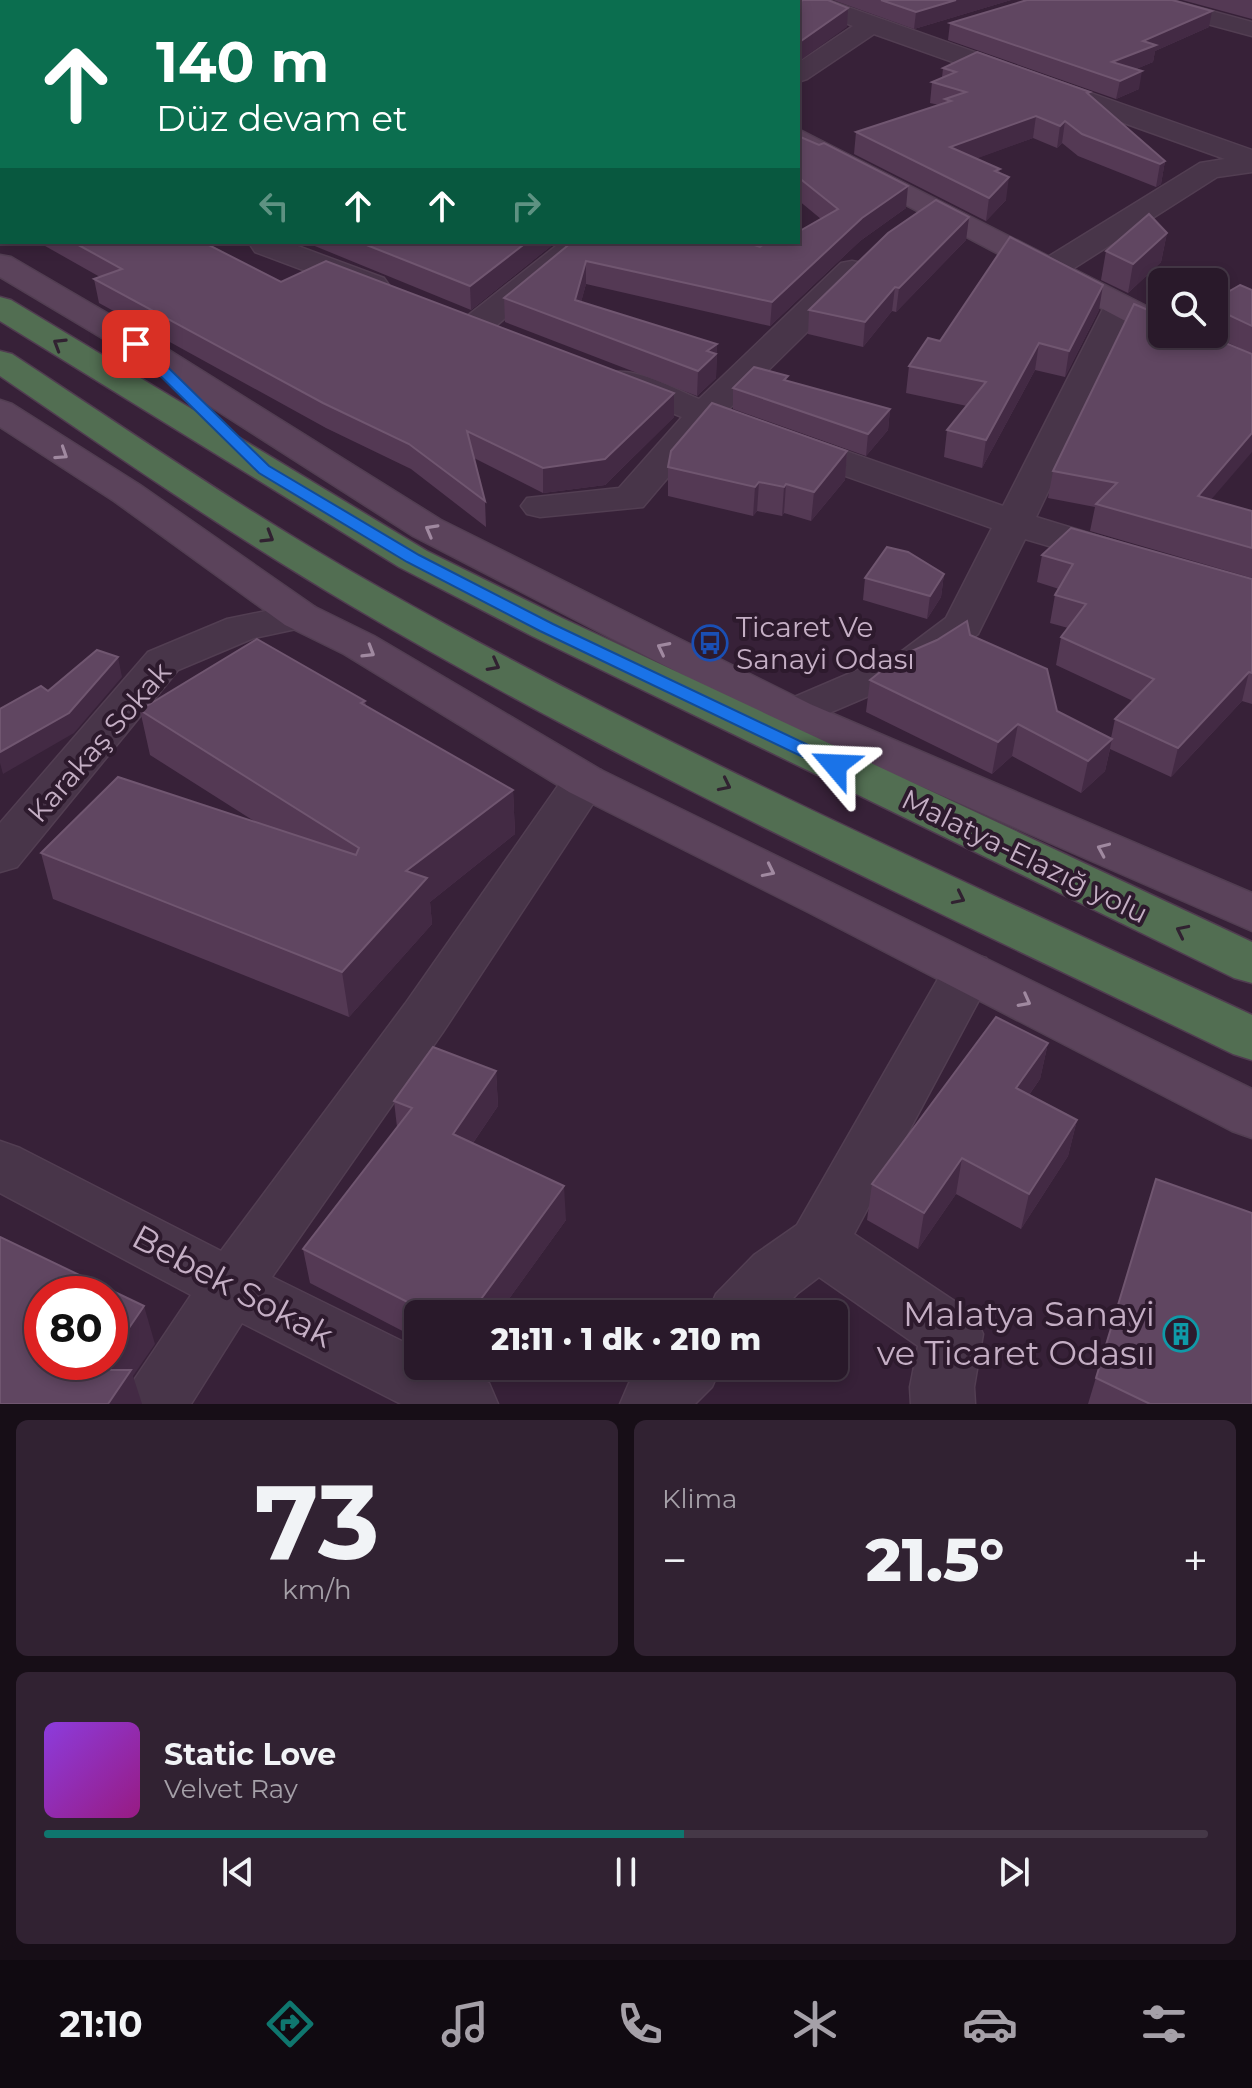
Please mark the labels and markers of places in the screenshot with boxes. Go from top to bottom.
pin [102,310,170,378]
place label: Ticaret Ve Sanayi Odası [736,610,915,676]
bus stop icon: Ticaret Ve Sanayi Odası [691,624,729,662]
place label: Malatya Sanayi ve Ticaret Odasıı [877,1293,1155,1374]
building icon: Malatya Sanayi ve Ticaret Odasıı [1162,1315,1200,1353]

